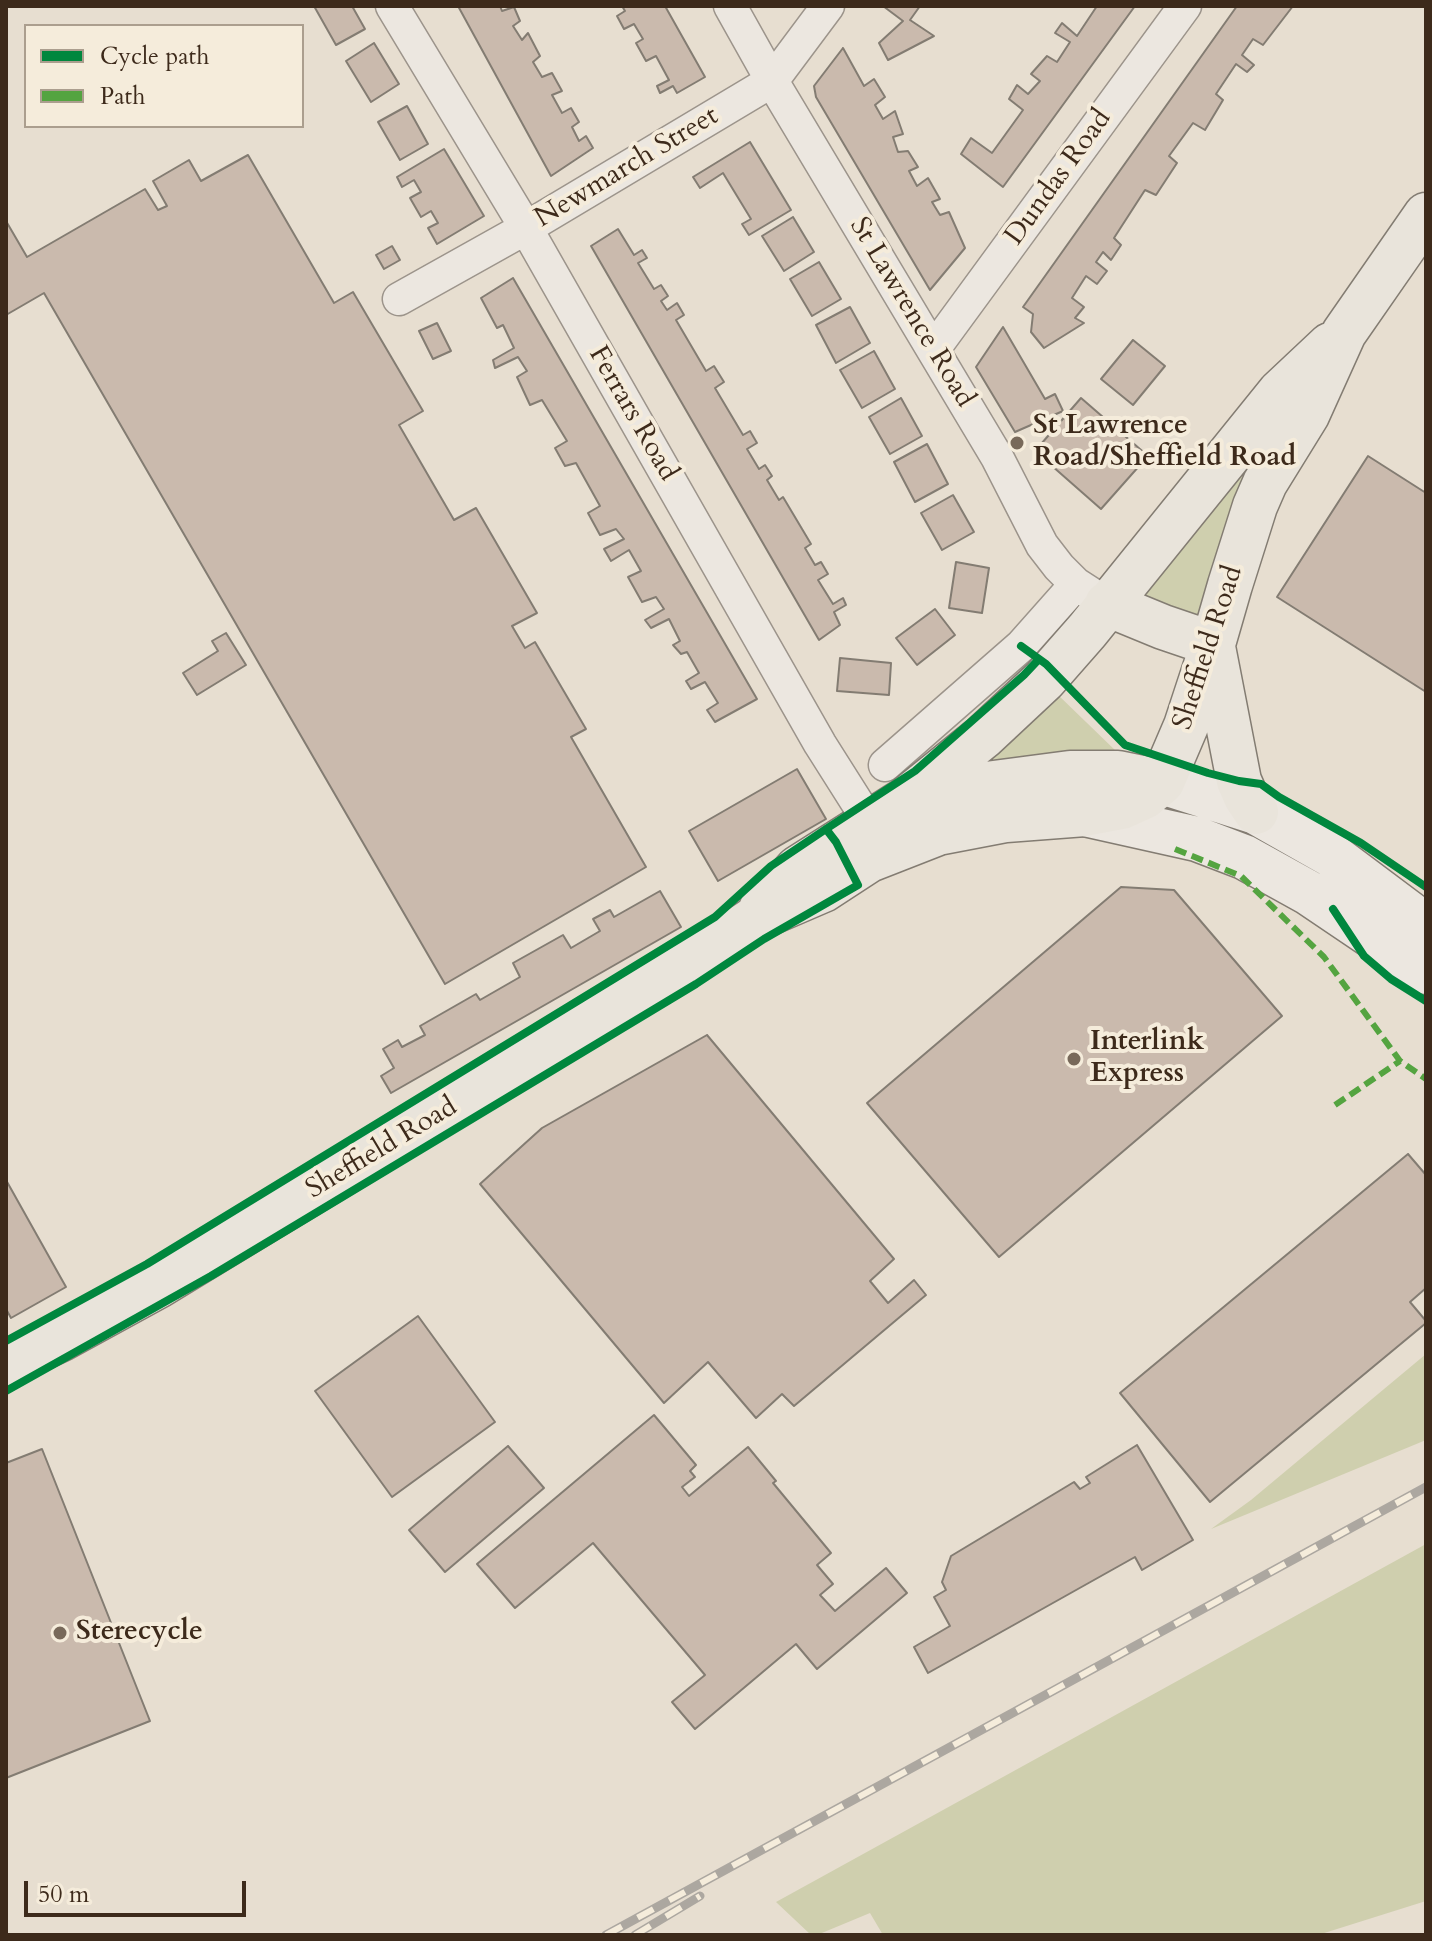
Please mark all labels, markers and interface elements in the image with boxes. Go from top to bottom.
legend [24,24,304,128]
text: Cycle path [100,40,209,73]
text: Path [100,80,145,113]
street label: Newmarch Street [529,100,725,236]
street label: Dundas Road [999,104,1119,252]
street label: St Lawrence Road [841,212,981,414]
street label: Ferrars Road [580,341,684,487]
place label: St Lawrence Road/Sheffield Road [1033,410,1296,476]
marker: St Lawrence Road/Sheffield Road [1008,434,1026,452]
street label: Sheffield Road [1167,562,1251,734]
place label: Interlink Express [1090,1026,1204,1092]
marker: Interlink Express [1065,1050,1083,1068]
street label: Sheffield Road [300,1091,464,1207]
place label: Sterecycle [76,1616,203,1650]
marker: Sterecycle [51,1624,69,1642]
scale bar [28,1865,250,1915]
text: 50 m [38,1878,89,1911]

